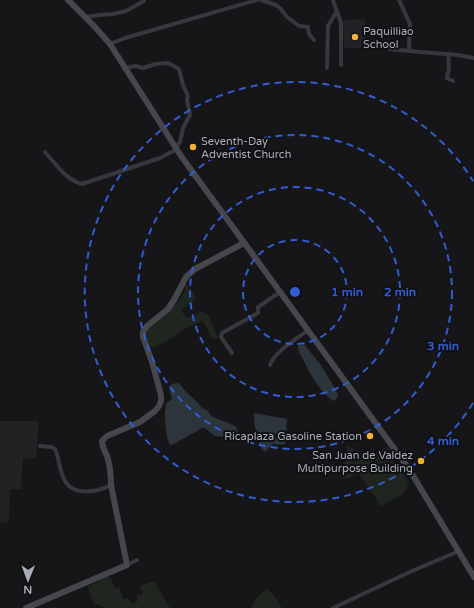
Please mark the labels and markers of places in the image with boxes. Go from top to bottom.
place label: Paquilliao School [363,25,414,51]
marker: Paquilliao School [350,32,360,42]
place label: Seventh-Day Adventist Church [201,135,291,161]
marker: Seventh-Day Adventist Church [188,142,198,152]
centre of rings [288,285,302,299]
place label: Ricaplaza Gasoline Station [224,430,362,443]
marker: Ricaplaza Gasoline Station [365,431,375,441]
place label: San Juan de Valdez Multipurpose Building [297,449,414,475]
marker: San Juan de Valdez Multipurpose Building [416,456,426,466]

